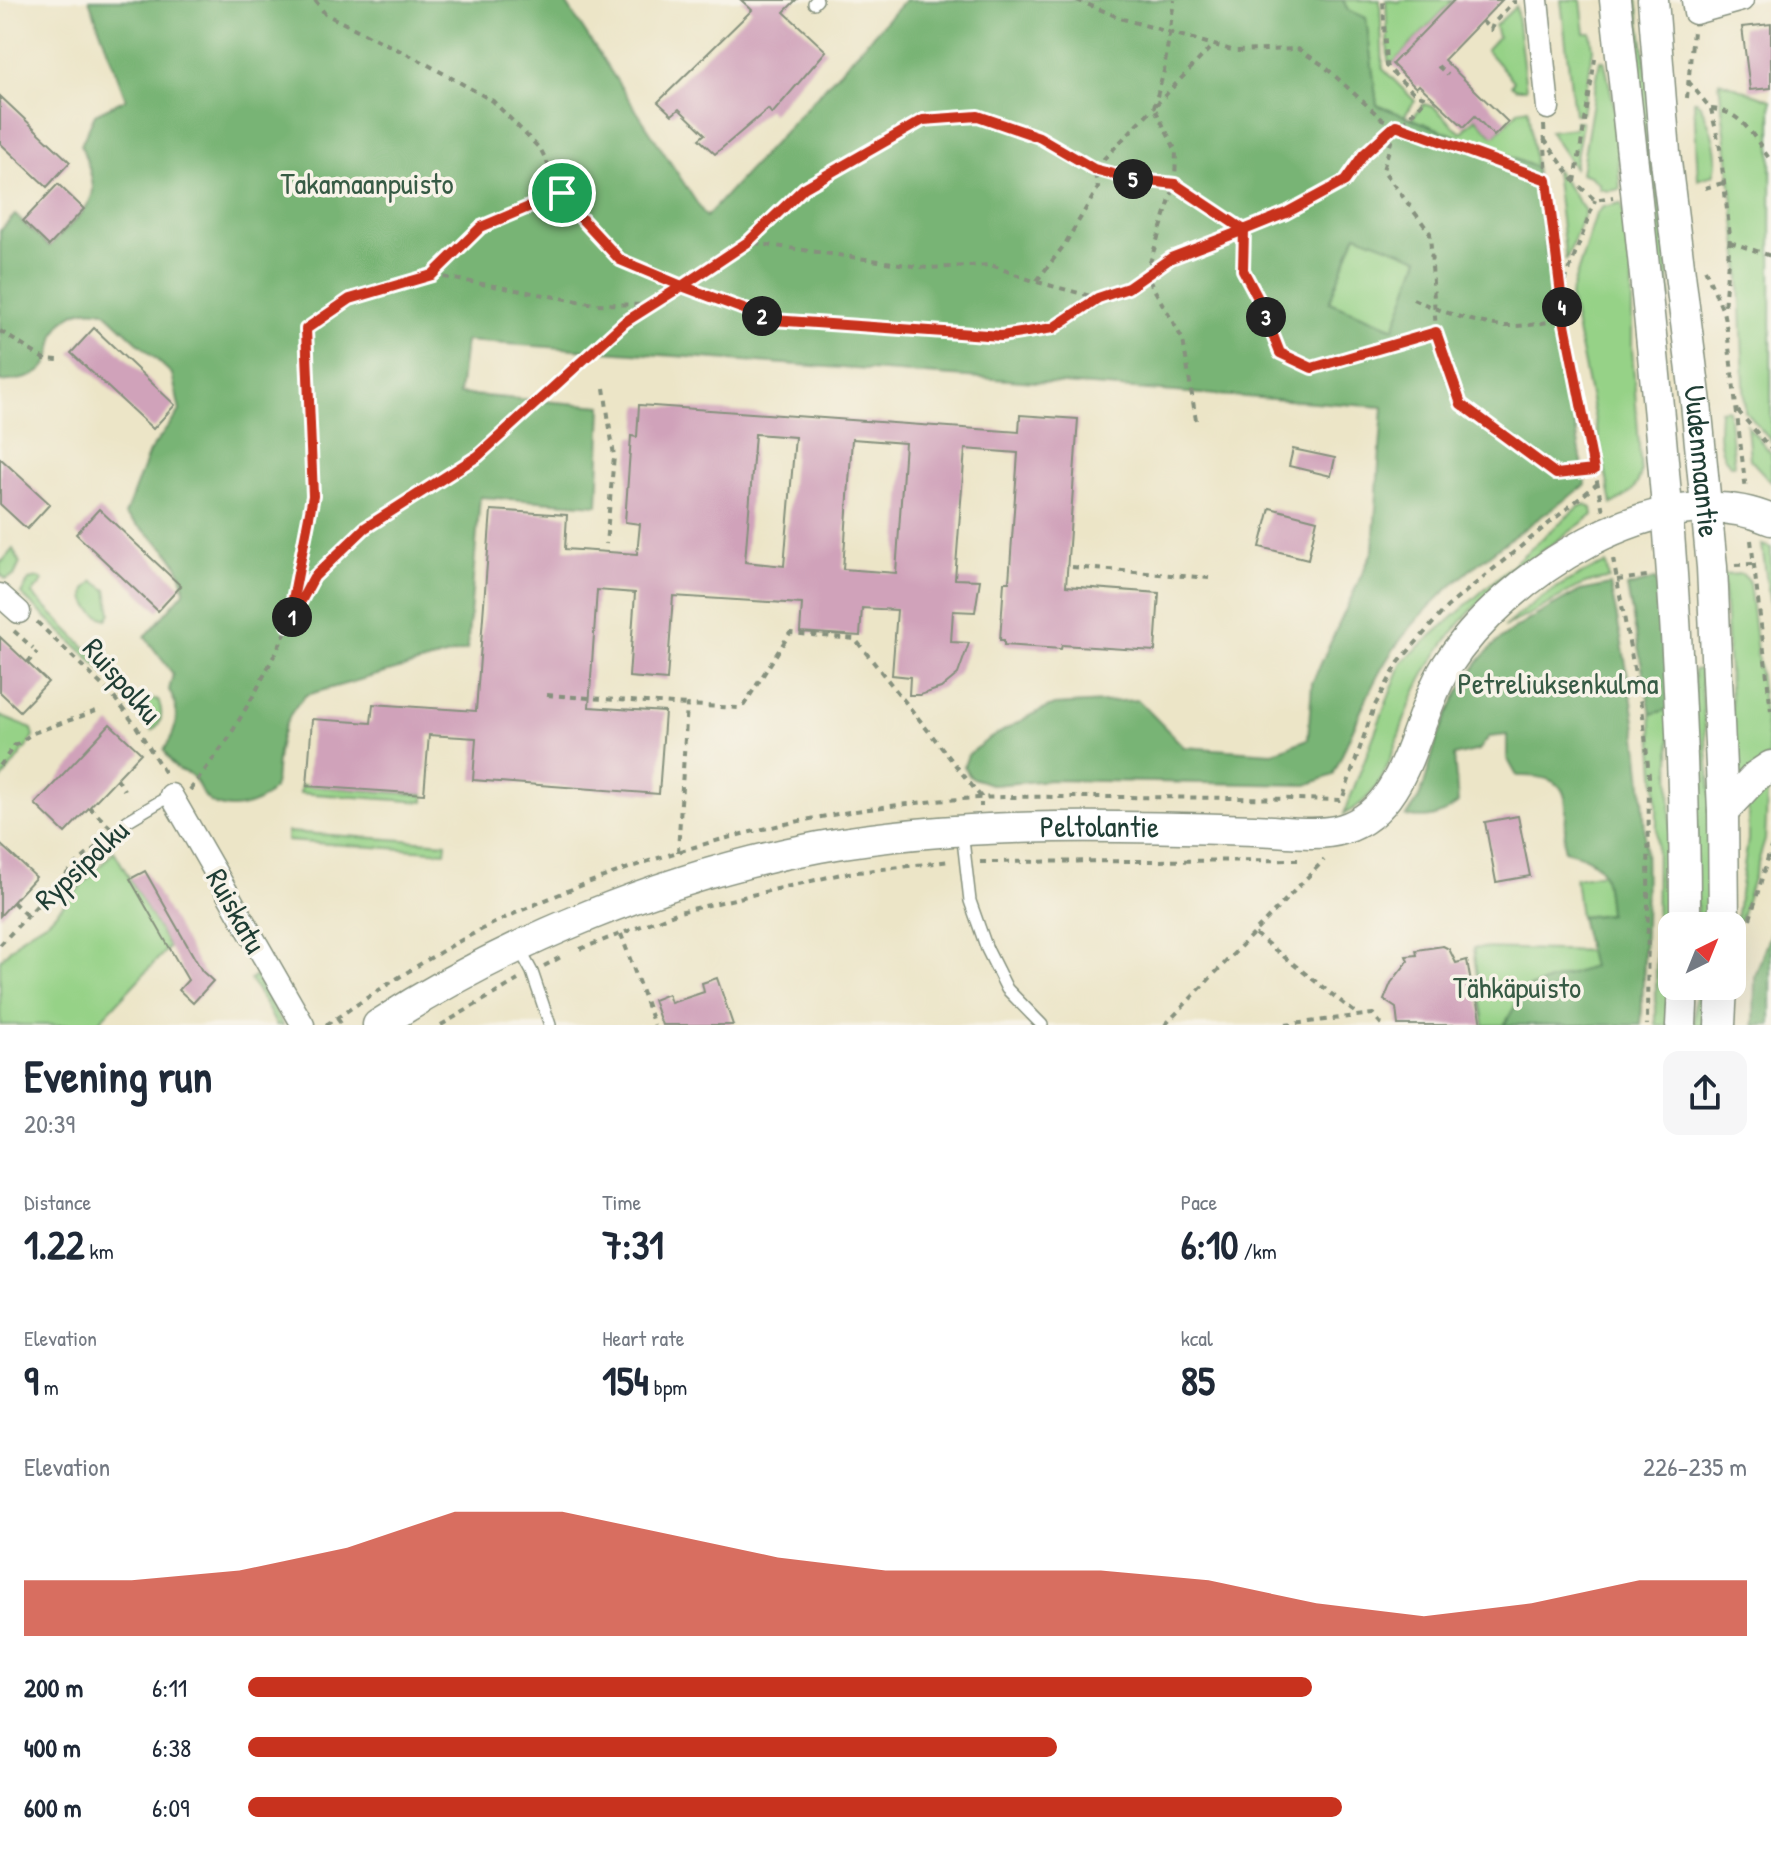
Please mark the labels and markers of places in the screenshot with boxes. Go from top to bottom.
pin [528,159,596,227]
pin: 5 [1113,159,1153,199]
pin: 4 [1542,287,1582,327]
pin: 2 [742,296,782,336]
pin: 3 [1246,297,1286,337]
pin: 1 [272,597,312,637]

